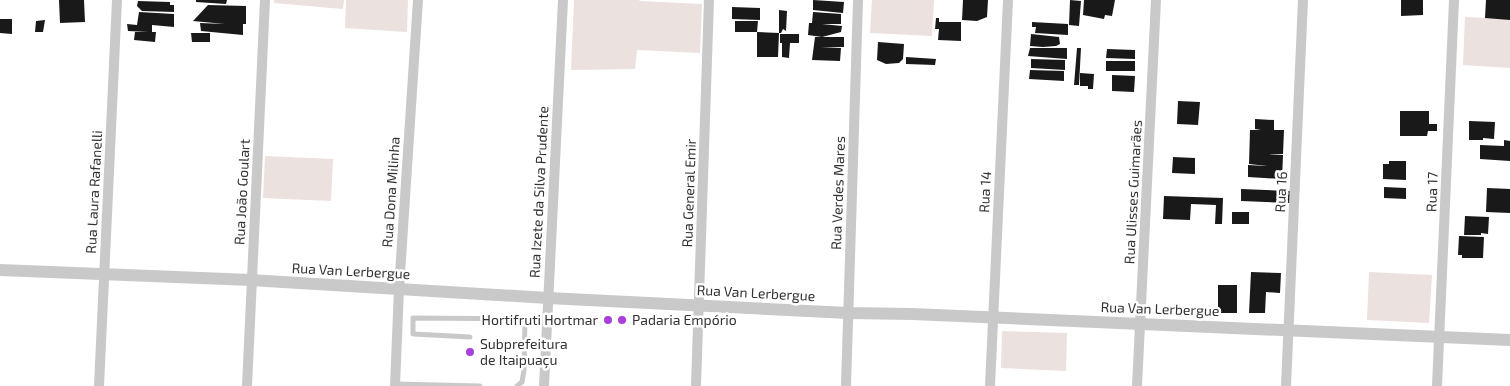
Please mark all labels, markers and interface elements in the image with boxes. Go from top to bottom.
street label: Rua Izete da Silva Prudente [526,106,551,278]
street label: Rua Ulisses Guimarães [1120,119,1145,265]
street label: Rua Laura Rafanelli [82,130,105,254]
street label: Rua Dona Milinha [378,136,403,248]
street label: Rua Verdes Mares [827,136,848,250]
street label: Rua General Emir [678,138,699,248]
street label: Rua João Goulart [230,139,253,245]
street label: Rua 14 [975,171,994,213]
street label: Rua 16 [1271,171,1290,213]
street label: Rua 17 [1422,172,1441,212]
street label: Rua Van Lerbergue [291,259,411,282]
street label: Rua Van Lerbergue [696,281,816,304]
street label: Rua Van Lerbergue [1100,298,1220,319]
place label: Hortifruti Hortmar [482,311,598,328]
place label: Padaria Empório [632,311,737,328]
marker: Hortifruti Hortmar [602,314,614,326]
marker: Padaria Empório [616,314,628,326]
place label: Subprefeitura de Itaipuaçu [480,335,568,369]
marker: Subprefeitura de Itaipuaçu [464,346,476,358]

